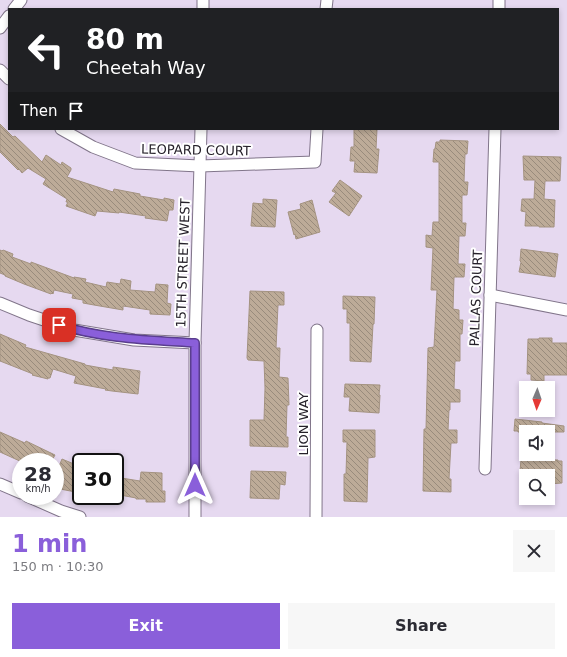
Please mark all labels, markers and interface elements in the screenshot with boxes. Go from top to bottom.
text: 80 m [86,23,164,56]
icon: left [20,24,72,76]
text: Cheetah Way [86,57,206,78]
icon: arrive [65,100,87,122]
text: Then [20,102,57,120]
street label: LEOPARD COURT [141,142,251,158]
street label: 15TH STREET WEST [173,198,193,328]
street label: PALLAS COURT [467,249,485,347]
pin [42,308,76,342]
icon: arrive [48,314,70,336]
north arrow [519,381,555,417]
map controls [519,381,555,505]
street label: LION WAY [296,392,311,456]
button: sound [519,425,555,461]
speed limit sign: 30 [72,453,124,505]
text: 28 [24,462,52,486]
position arrow [174,464,216,506]
button: search [519,469,555,505]
text: km/h [25,483,51,494]
text: 1 min [12,530,87,558]
button: close [513,530,555,572]
text: 150 m · 10:30 [12,559,103,574]
button: Exit [12,603,280,649]
button: Share [288,603,555,649]

